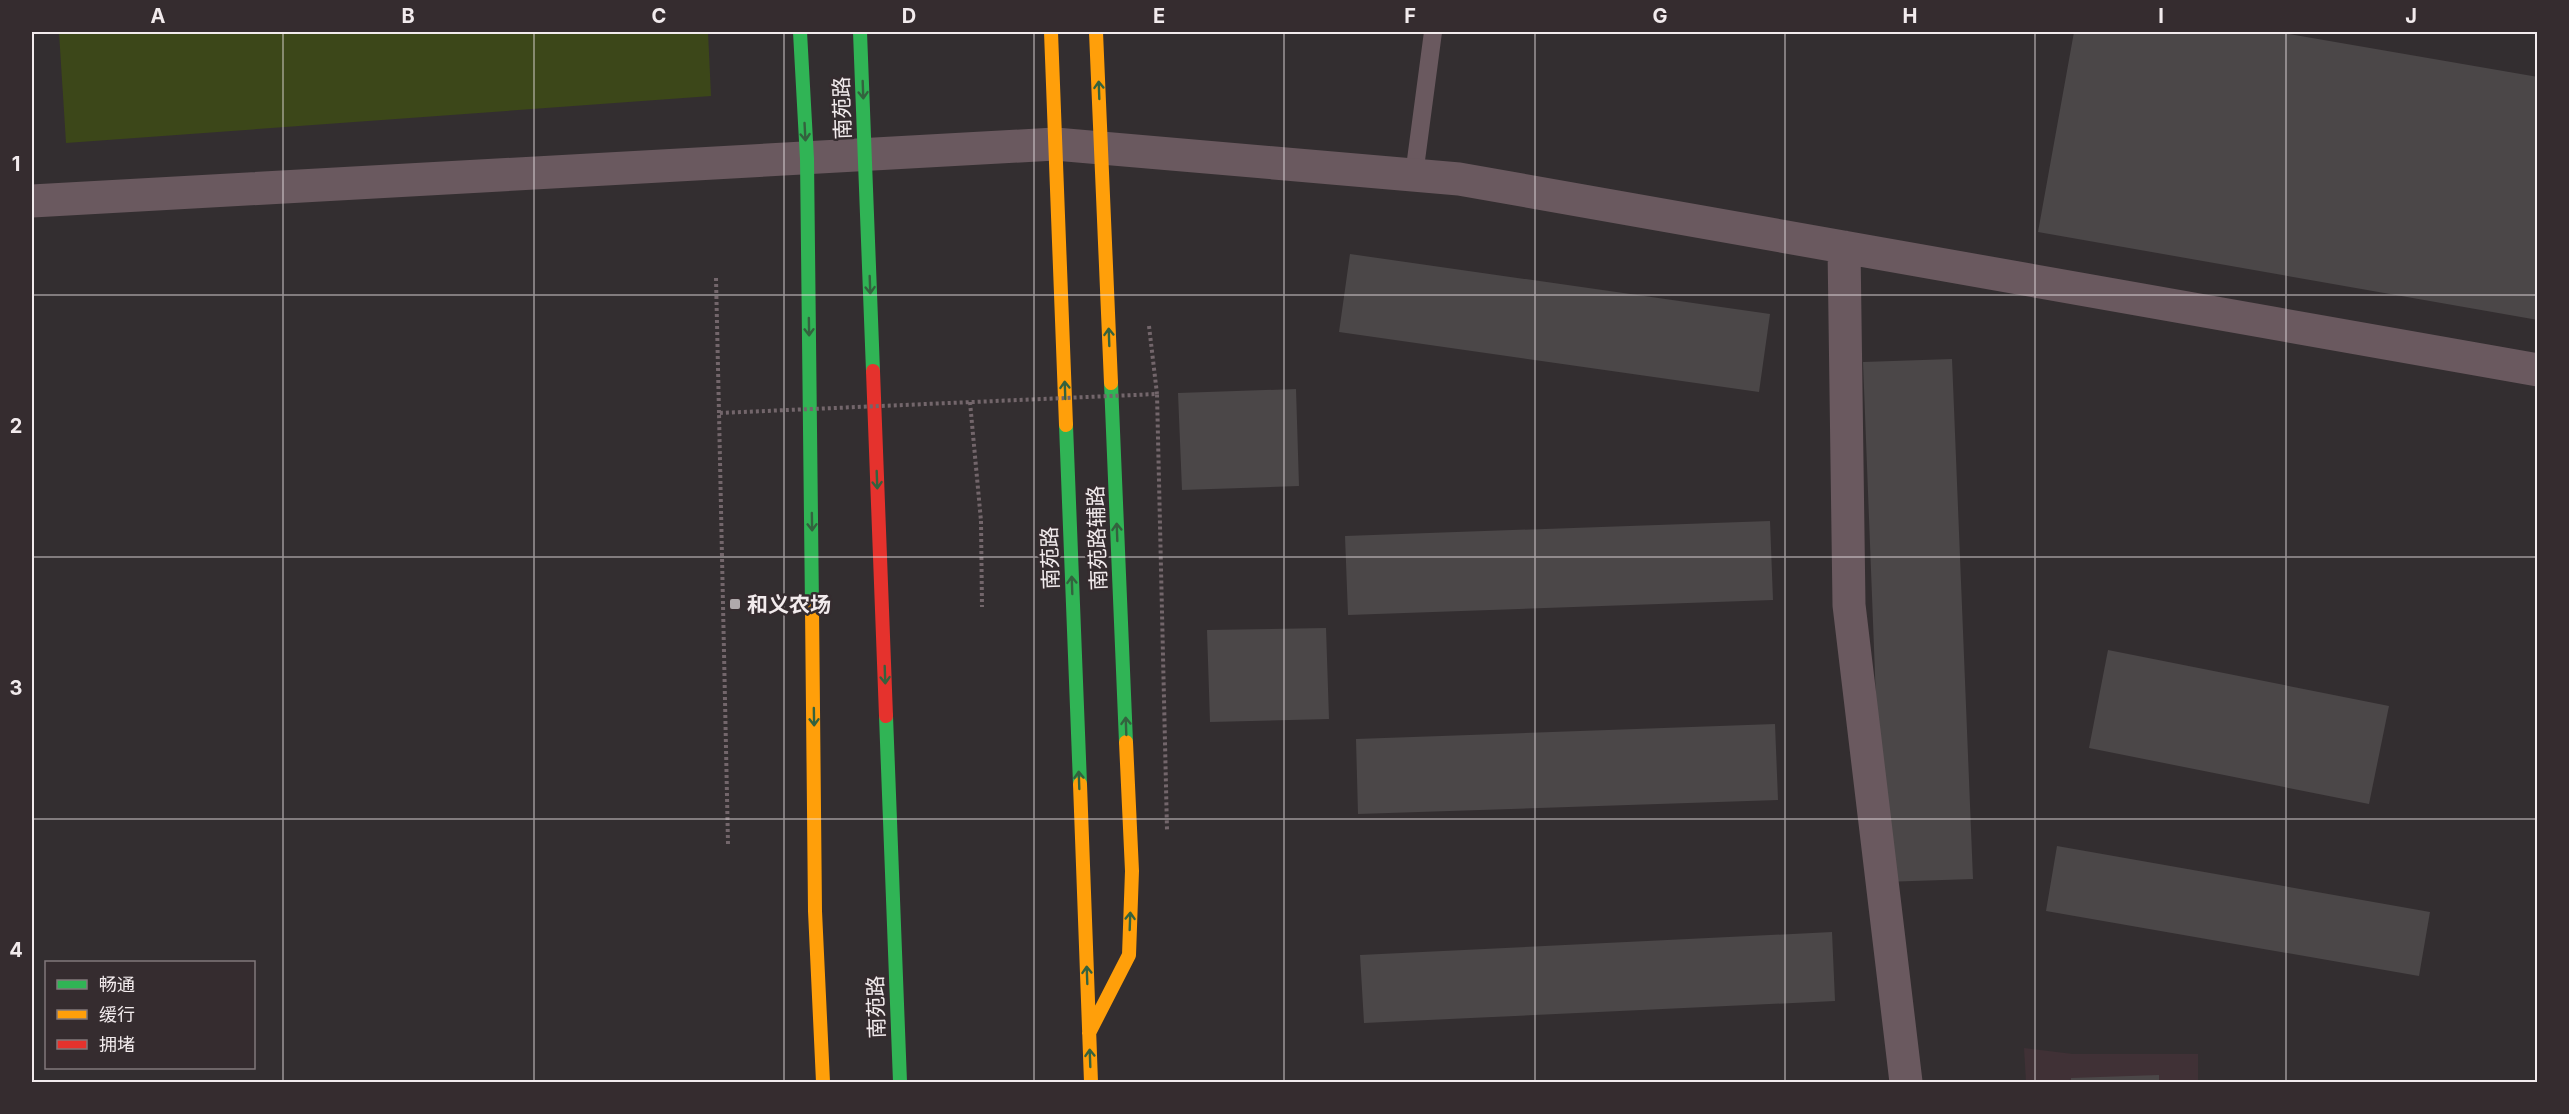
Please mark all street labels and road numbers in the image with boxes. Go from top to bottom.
street label: 南苑路 [828,76,856,140]
street label: 南苑路辅路 [1083,485,1111,591]
street label: 南苑路 [1036,526,1064,590]
street label: 南苑路 [862,975,890,1039]

